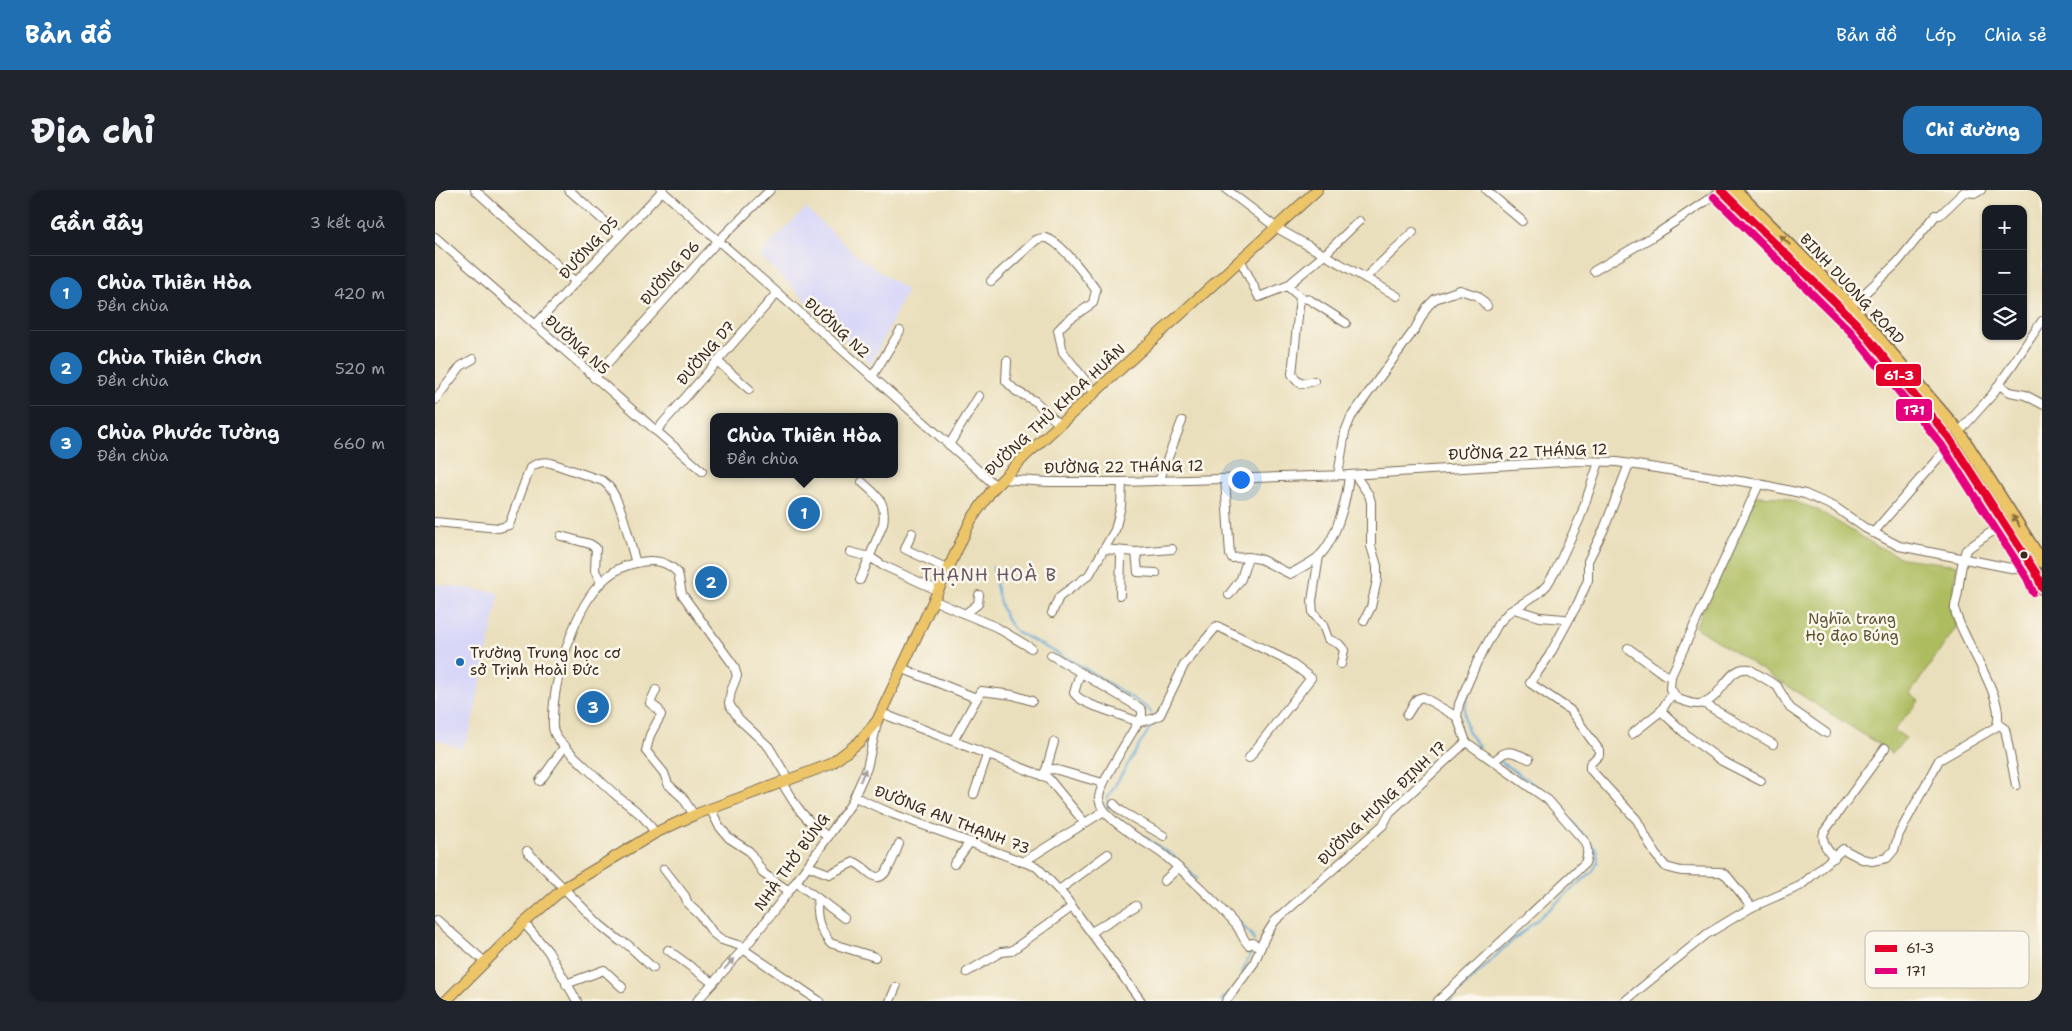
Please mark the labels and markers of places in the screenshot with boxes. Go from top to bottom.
pin: 1 [788,494,820,532]
unlabelled marker [2019,550,2029,560]
pin: 2 [695,563,727,601]
place label: Trường Trung học cơ sở Trịnh Hoài Đức [470,643,621,680]
marker: Trường Trung học cơ sở Trịnh Hoài Đức [454,656,466,668]
pin: 3 [577,688,609,726]

